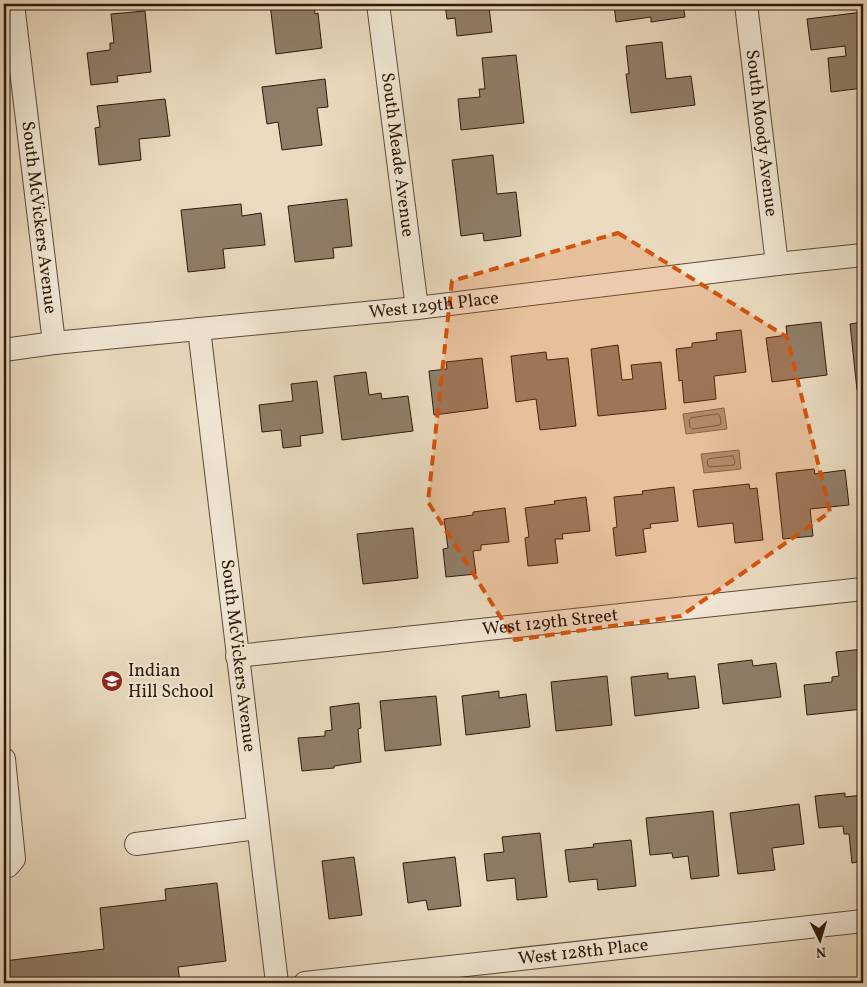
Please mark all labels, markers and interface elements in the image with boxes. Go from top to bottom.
street label: South Moody Avenue [739,48,784,218]
street label: South Meade Avenue [374,71,420,238]
street label: South McVickers Avenue [15,120,63,315]
street label: West 129th Place [367,286,500,325]
street label: South McVickers Avenue [214,558,262,753]
street label: West 129th Street [481,603,619,642]
place label: Indian Hill School [128,659,214,705]
school or university icon: Indian Hill School [100,669,124,693]
north arrow [794,914,844,964]
street label: West 128th Place [517,932,650,972]
text: N [815,942,827,961]

